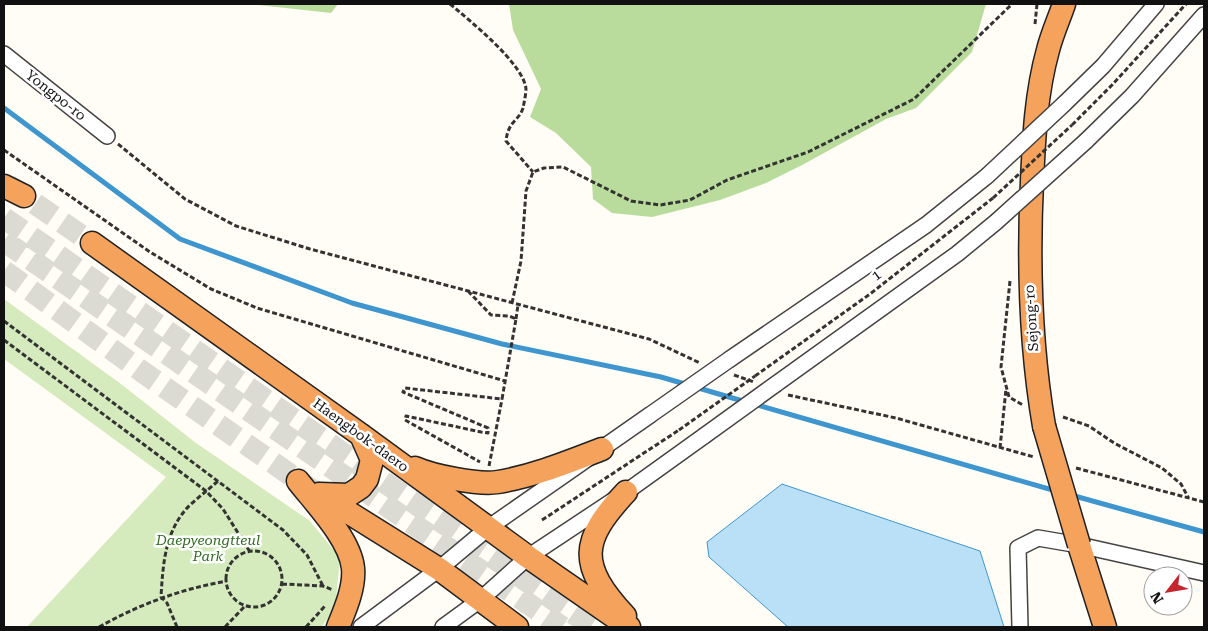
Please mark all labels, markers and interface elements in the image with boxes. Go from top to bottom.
street label: Yongpo-ro [23,66,89,124]
street label: 1 [868,266,884,284]
street label: Sejong-ro [1021,284,1041,352]
street label: Haengbok-daero [310,395,412,475]
park label: Daepyeongtteul Park [155,532,260,564]
north arrow [1143,566,1193,616]
text: N [1147,589,1166,606]

